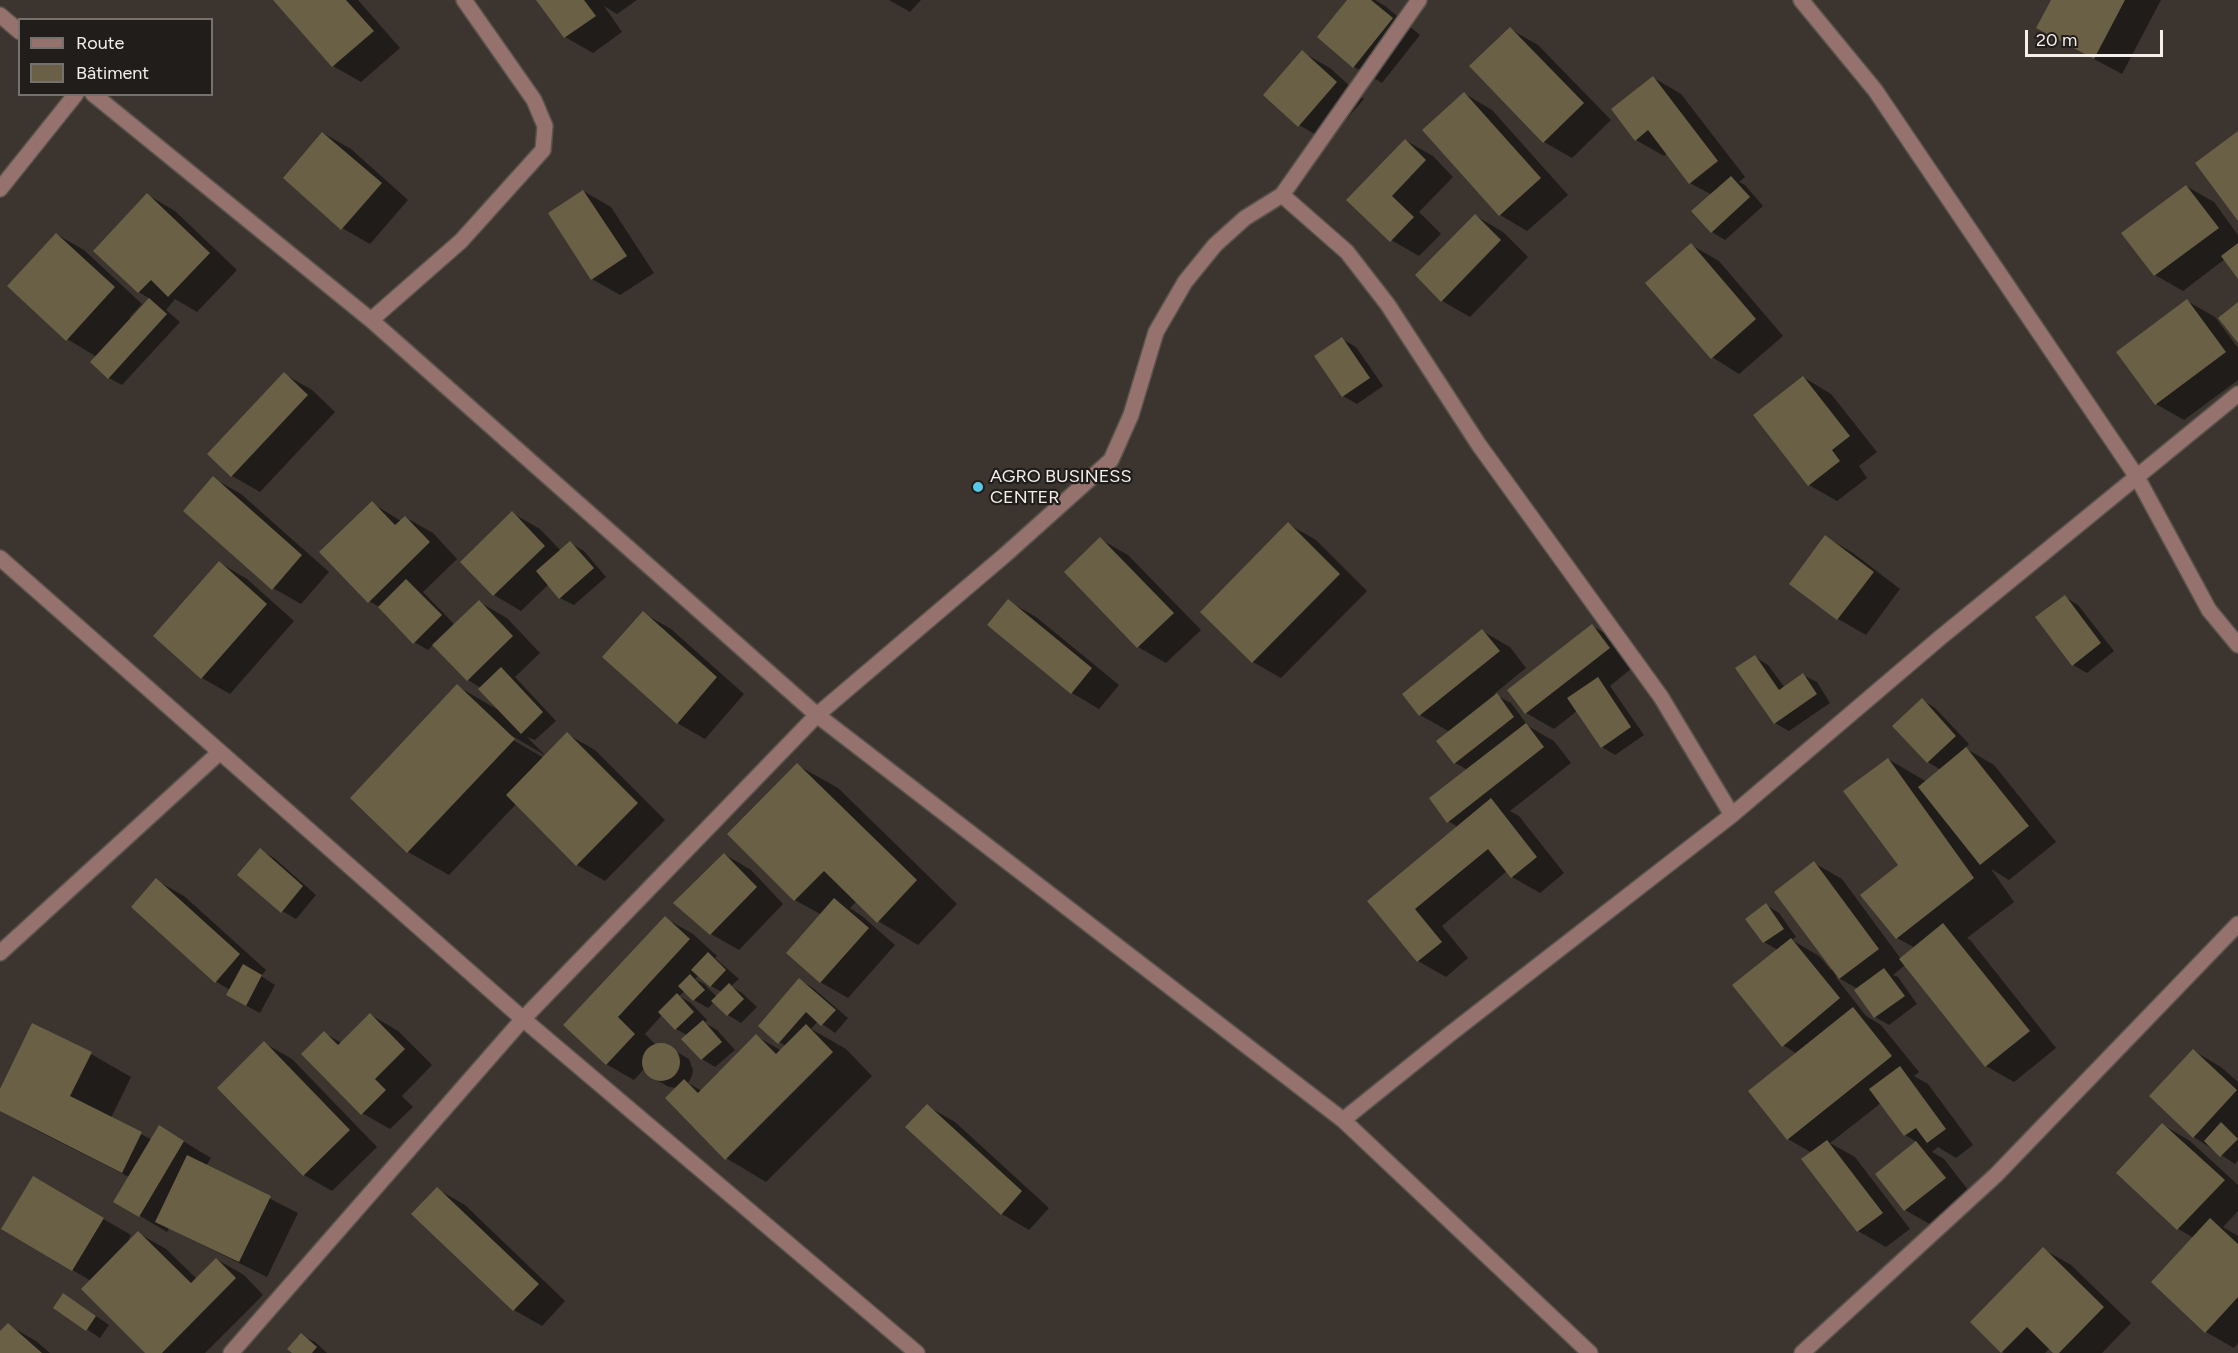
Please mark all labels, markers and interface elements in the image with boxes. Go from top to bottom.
legend [18,18,213,96]
scale bar [2028,18,2166,56]
text: 20 m [2036,29,2077,51]
text: Route [76,32,124,54]
text: Bâtiment [76,62,149,84]
place label: AGRO BUSINESS CENTER [990,466,1131,508]
marker: AGRO BUSINESS CENTER [971,480,985,494]

